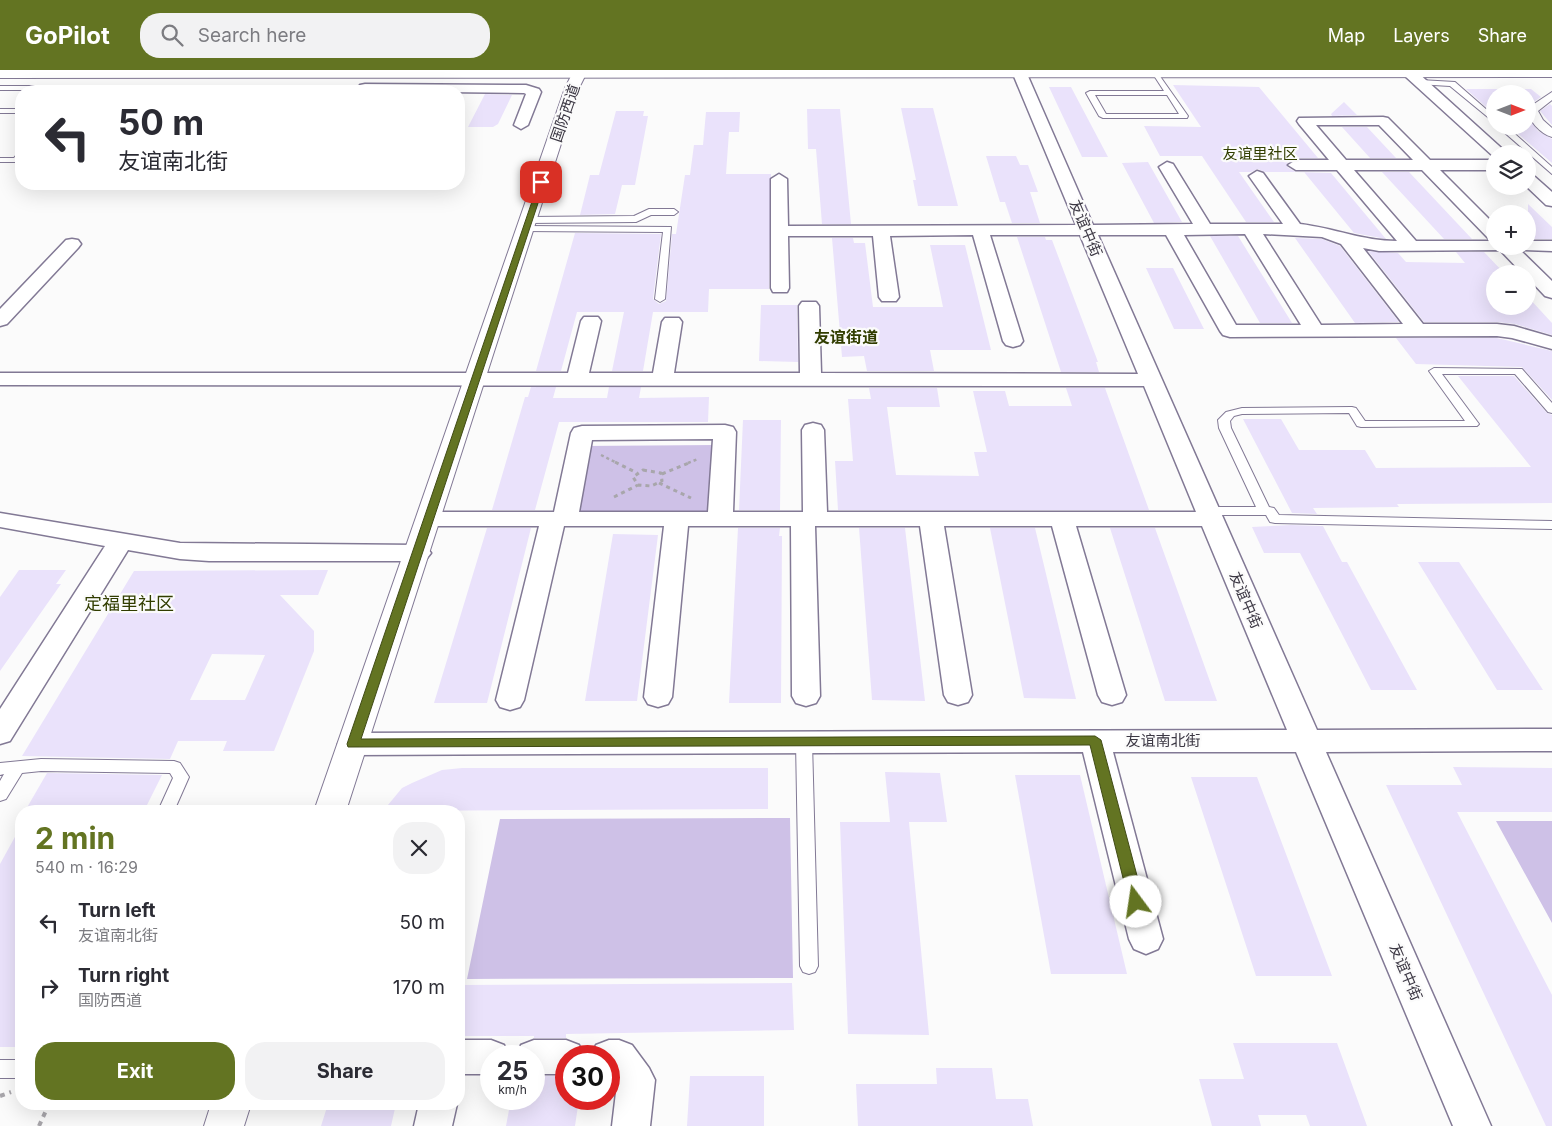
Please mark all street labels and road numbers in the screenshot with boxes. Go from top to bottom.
street label: 国防西道 [546,82,584,144]
street label: 友谊中街 [1066,197,1106,259]
street label: 友谊中街 [1226,569,1266,631]
street label: 友谊南北街 [1125,731,1201,750]
street label: 友谊中街 [1386,941,1426,1003]

